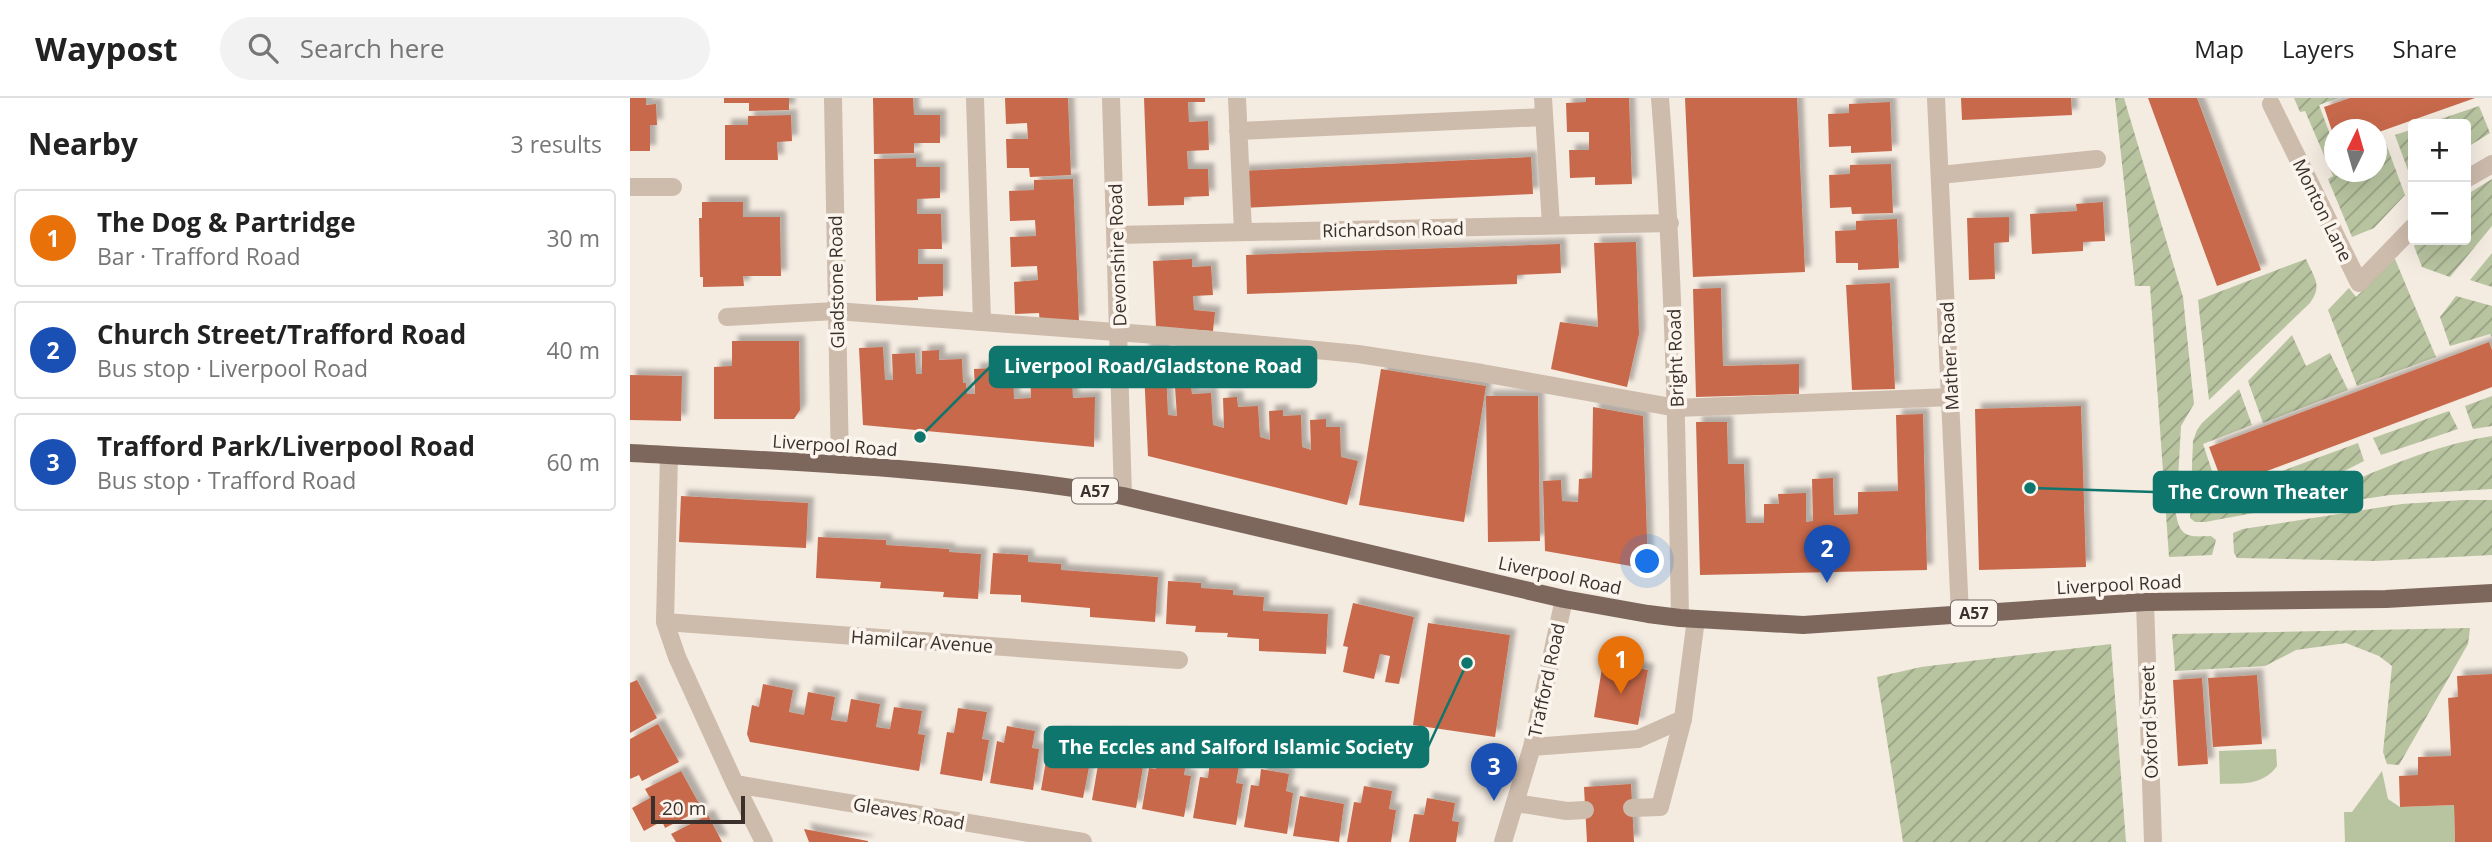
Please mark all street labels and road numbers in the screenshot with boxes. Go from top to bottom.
street label: Monton Lane [2288,155,2358,265]
street label: Devonshire Road [1103,183,1131,327]
street label: Gladstone Road [823,215,849,349]
street label: Richardson Road [1322,216,1464,242]
street label: Mather Road [1934,301,1964,411]
street label: Bright Road [1661,308,1689,408]
street label: Liverpool Road [772,429,898,461]
road number: A57 [1072,478,1118,504]
street label: Liverpool Road [1496,550,1624,600]
street label: Liverpool Road [2056,569,2182,599]
road number: A57 [1951,600,1997,626]
street label: Trafford Road [1522,621,1570,739]
street label: Hamilcar Avenue [850,624,994,658]
street label: Oxford Street [2135,665,2163,779]
street label: Gleaves Road [851,791,967,835]

